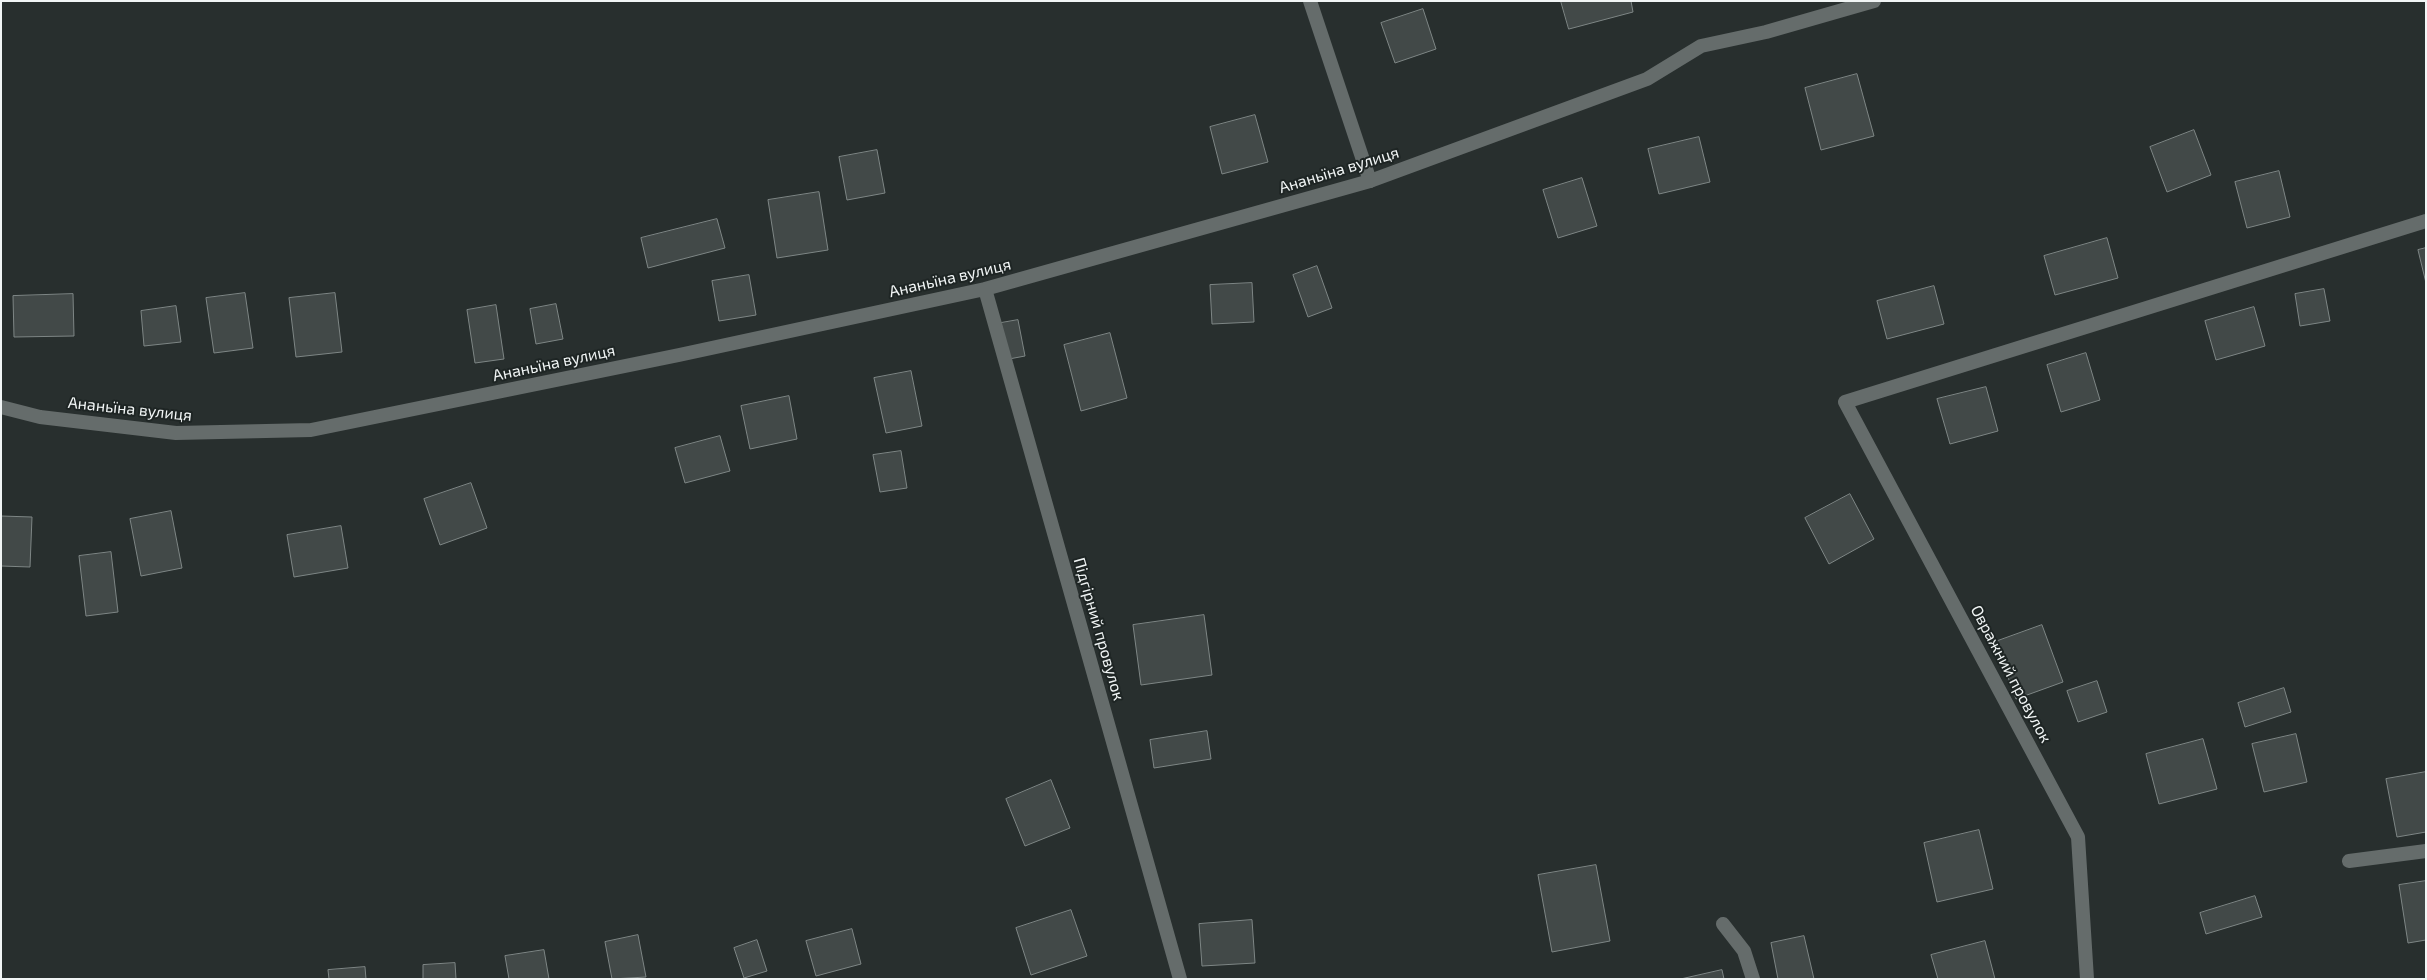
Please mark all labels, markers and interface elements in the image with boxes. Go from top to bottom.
street label: Ананьїна вулиця [1277,143,1401,197]
street label: Ананьїна вулиця [887,255,1013,301]
street label: Ананьїна вулиця [491,341,617,385]
street label: Ананьїна вулиця [67,393,193,425]
street label: Підгірний провулок [1069,555,1129,703]
street label: Овражний провулок [1967,602,2055,746]

